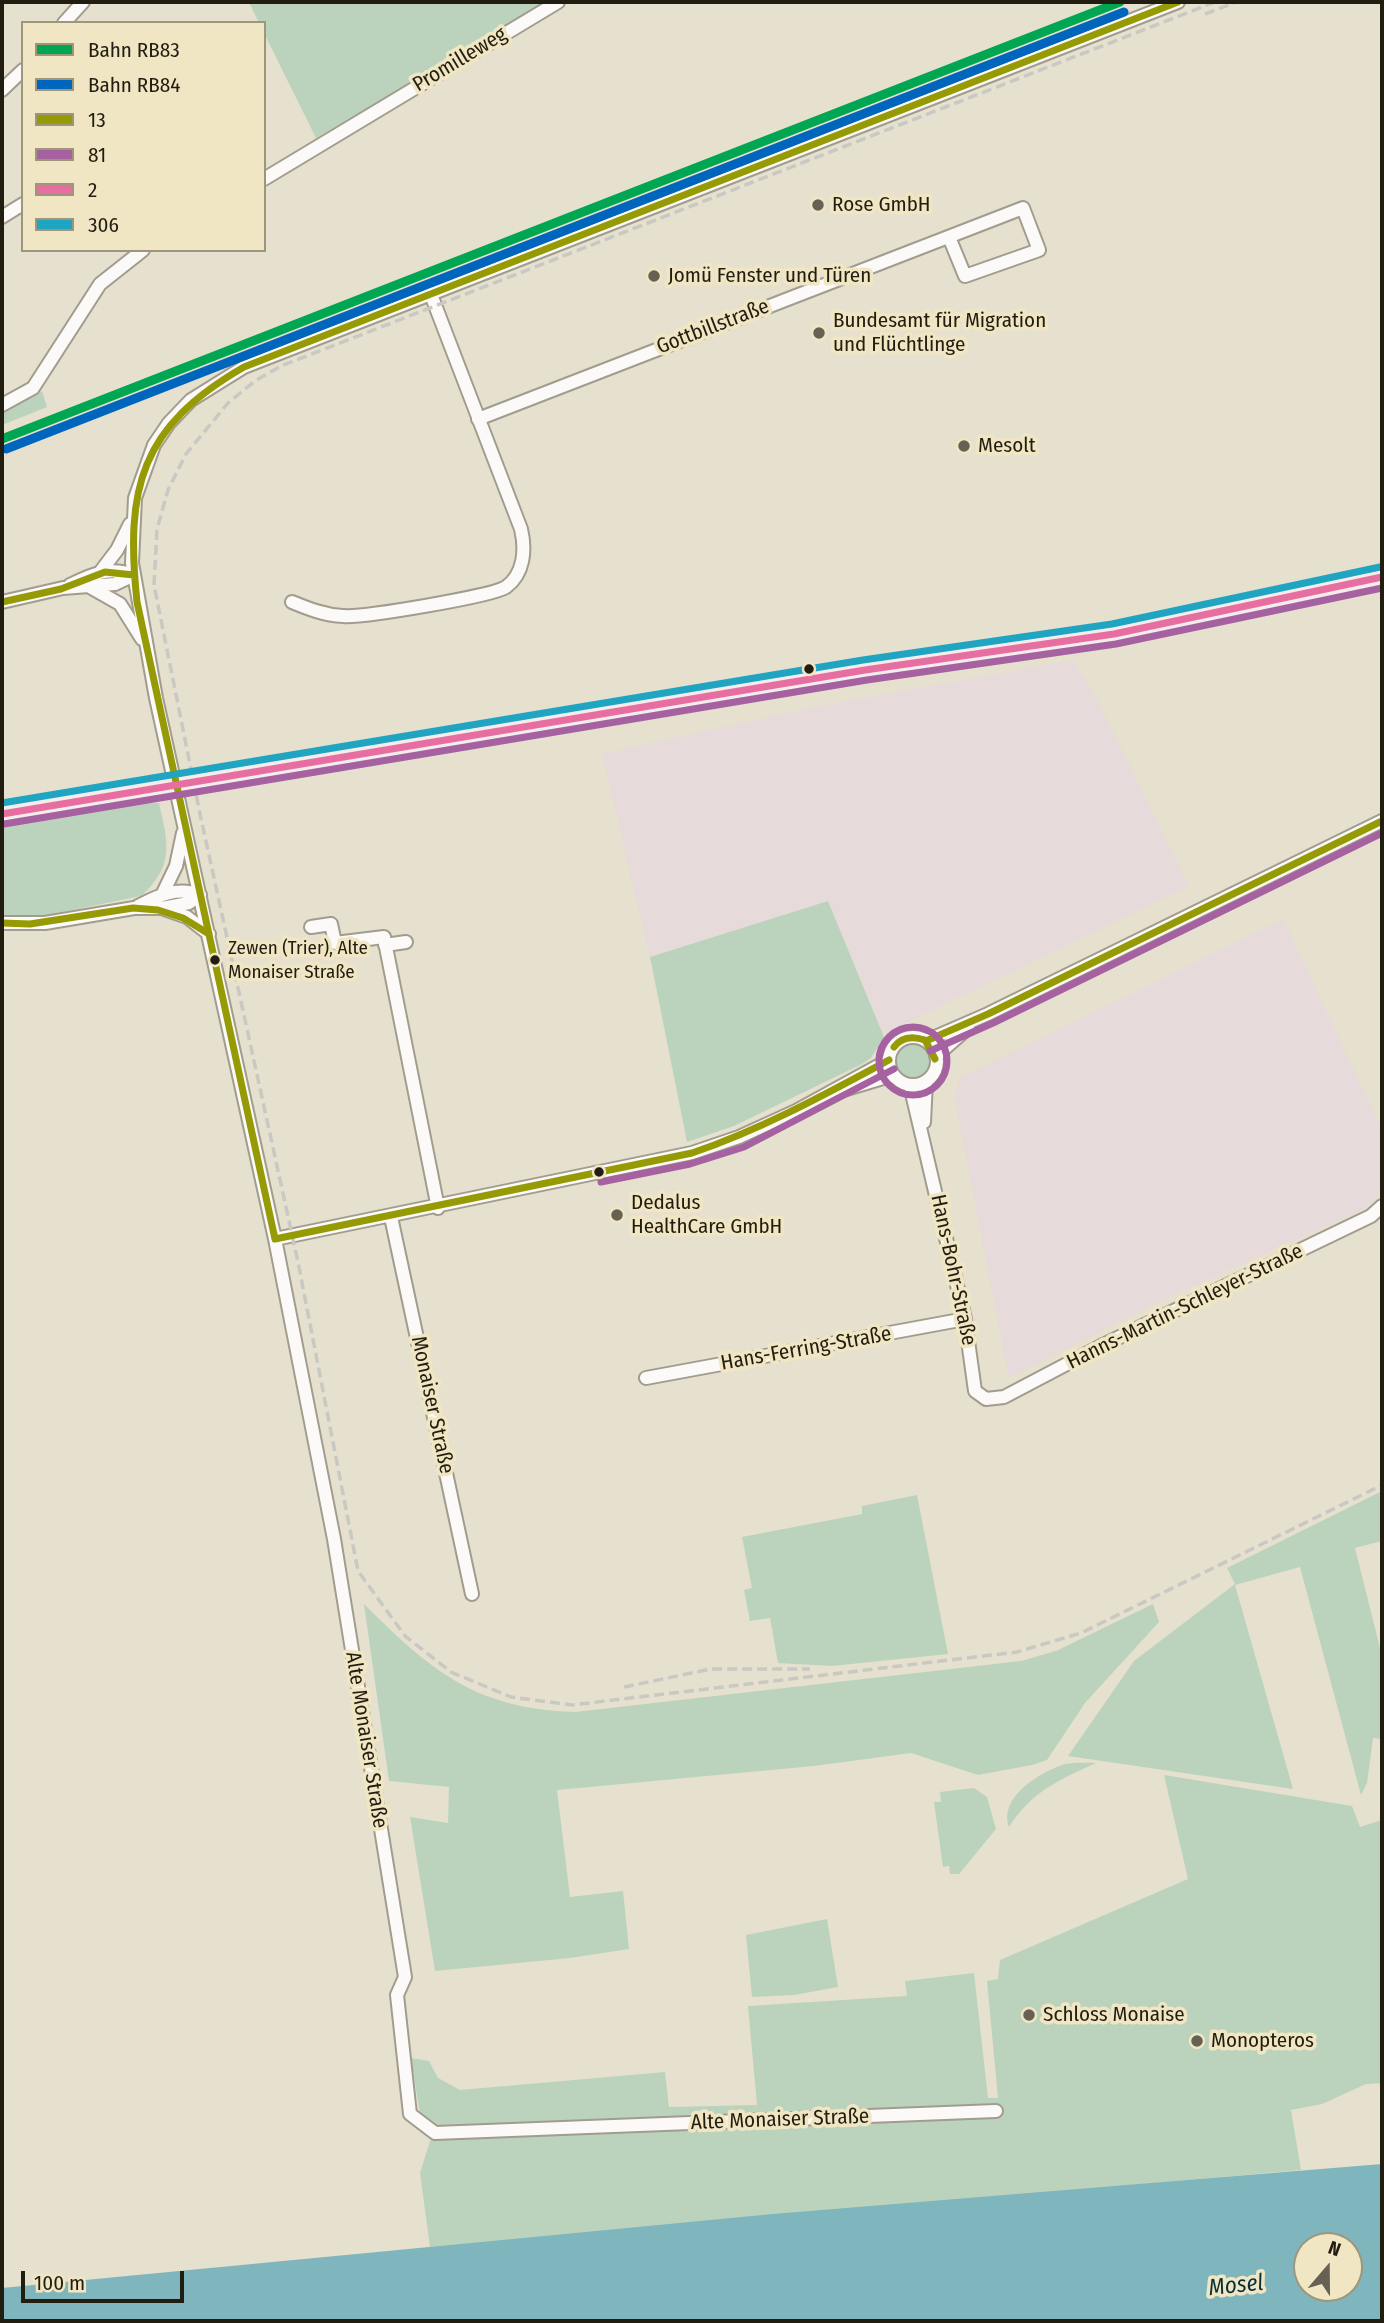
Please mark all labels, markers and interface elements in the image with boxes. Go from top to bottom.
legend [21,21,266,252]
street label: Promilleweg [408,22,512,98]
text: Bahn RB83 [88,37,180,63]
text: Bahn RB84 [88,72,180,98]
text: 13 [88,107,106,133]
text: 81 [88,142,106,168]
text: 2 [88,177,97,203]
place label: Rose GmbH [832,192,931,218]
marker: Rose GmbH [810,197,826,213]
text: 306 [88,212,119,238]
place label: Jomü Fenster und Türen [668,263,871,289]
marker: Jomü Fenster und Türen [646,268,662,284]
street label: Gottbillstraße [653,294,773,360]
place label: Bundesamt für Migration und Flüchtlinge [833,308,1046,358]
marker: Bundesamt für Migration und Flüchtlinge [811,325,827,341]
place label: Mesolt [978,433,1036,459]
marker: Mesolt [956,438,972,454]
unlabelled marker [802,662,816,676]
place label: Zewen (Trier), Alte Monaiser Straße [228,938,368,982]
marker: Zewen (Trier), Alte Monaiser Straße [208,953,222,967]
unlabelled marker [592,1165,606,1179]
place label: Dedalus HealthCare GmbH [631,1190,782,1240]
street label: Hans-Bohr-Straße [925,1192,981,1348]
marker: Dedalus HealthCare GmbH [609,1207,625,1223]
street label: Hanns-Martin-Schleyer-Straße [1063,1239,1307,1375]
street label: Hans-Ferring-Straße [719,1322,893,1376]
street label: Monaiser Straße [405,1334,459,1476]
street label: Alte Monaiser Straße [340,1650,392,1830]
place label: Schloss Monaise [1043,2002,1185,2028]
marker: Schloss Monaise [1021,2007,1037,2023]
place label: Monopteros [1211,2028,1314,2054]
marker: Monopteros [1189,2033,1205,2049]
street label: Alte Monaiser Straße [690,2104,870,2136]
north arrow [1293,2232,1363,2302]
text: N [1325,2236,1344,2261]
scale bar [24,2256,187,2300]
water label: Mosel [1207,2269,1265,2303]
text: 100 m [34,2270,85,2296]

